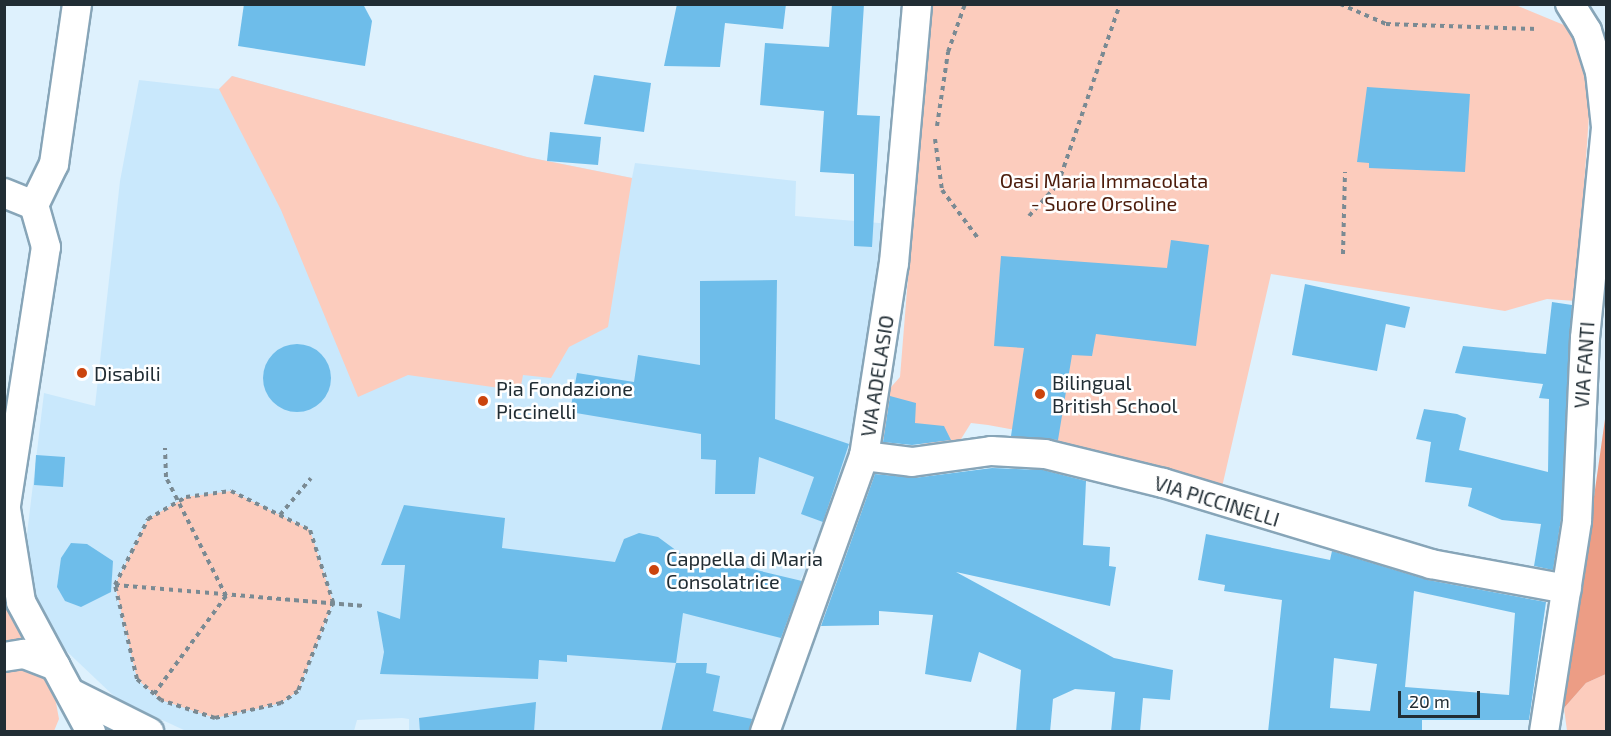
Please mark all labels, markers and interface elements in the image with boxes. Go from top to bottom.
park label: Oasi Maria Immacolata - Suore Orsoline [1000,168,1208,215]
street label: VIA ADELASIO [855,313,899,439]
street label: VIA FANTI [1569,321,1599,409]
place label: Disabili [94,361,161,385]
marker: Disabili [75,366,89,380]
place label: Bilingual British School [1052,371,1177,418]
place label: Pia Fondazione Piccinelli [496,377,633,424]
marker: Bilingual British School [1033,387,1047,401]
marker: Pia Fondazione Piccinelli [474,392,492,410]
street label: VIA PICCINELLI [1151,470,1283,532]
place label: Cappella di Maria Consolatrice [666,546,823,593]
marker: Cappella di Maria Consolatrice [647,563,661,577]
scale bar [1401,679,1484,717]
text: 20 m [1409,690,1450,712]

